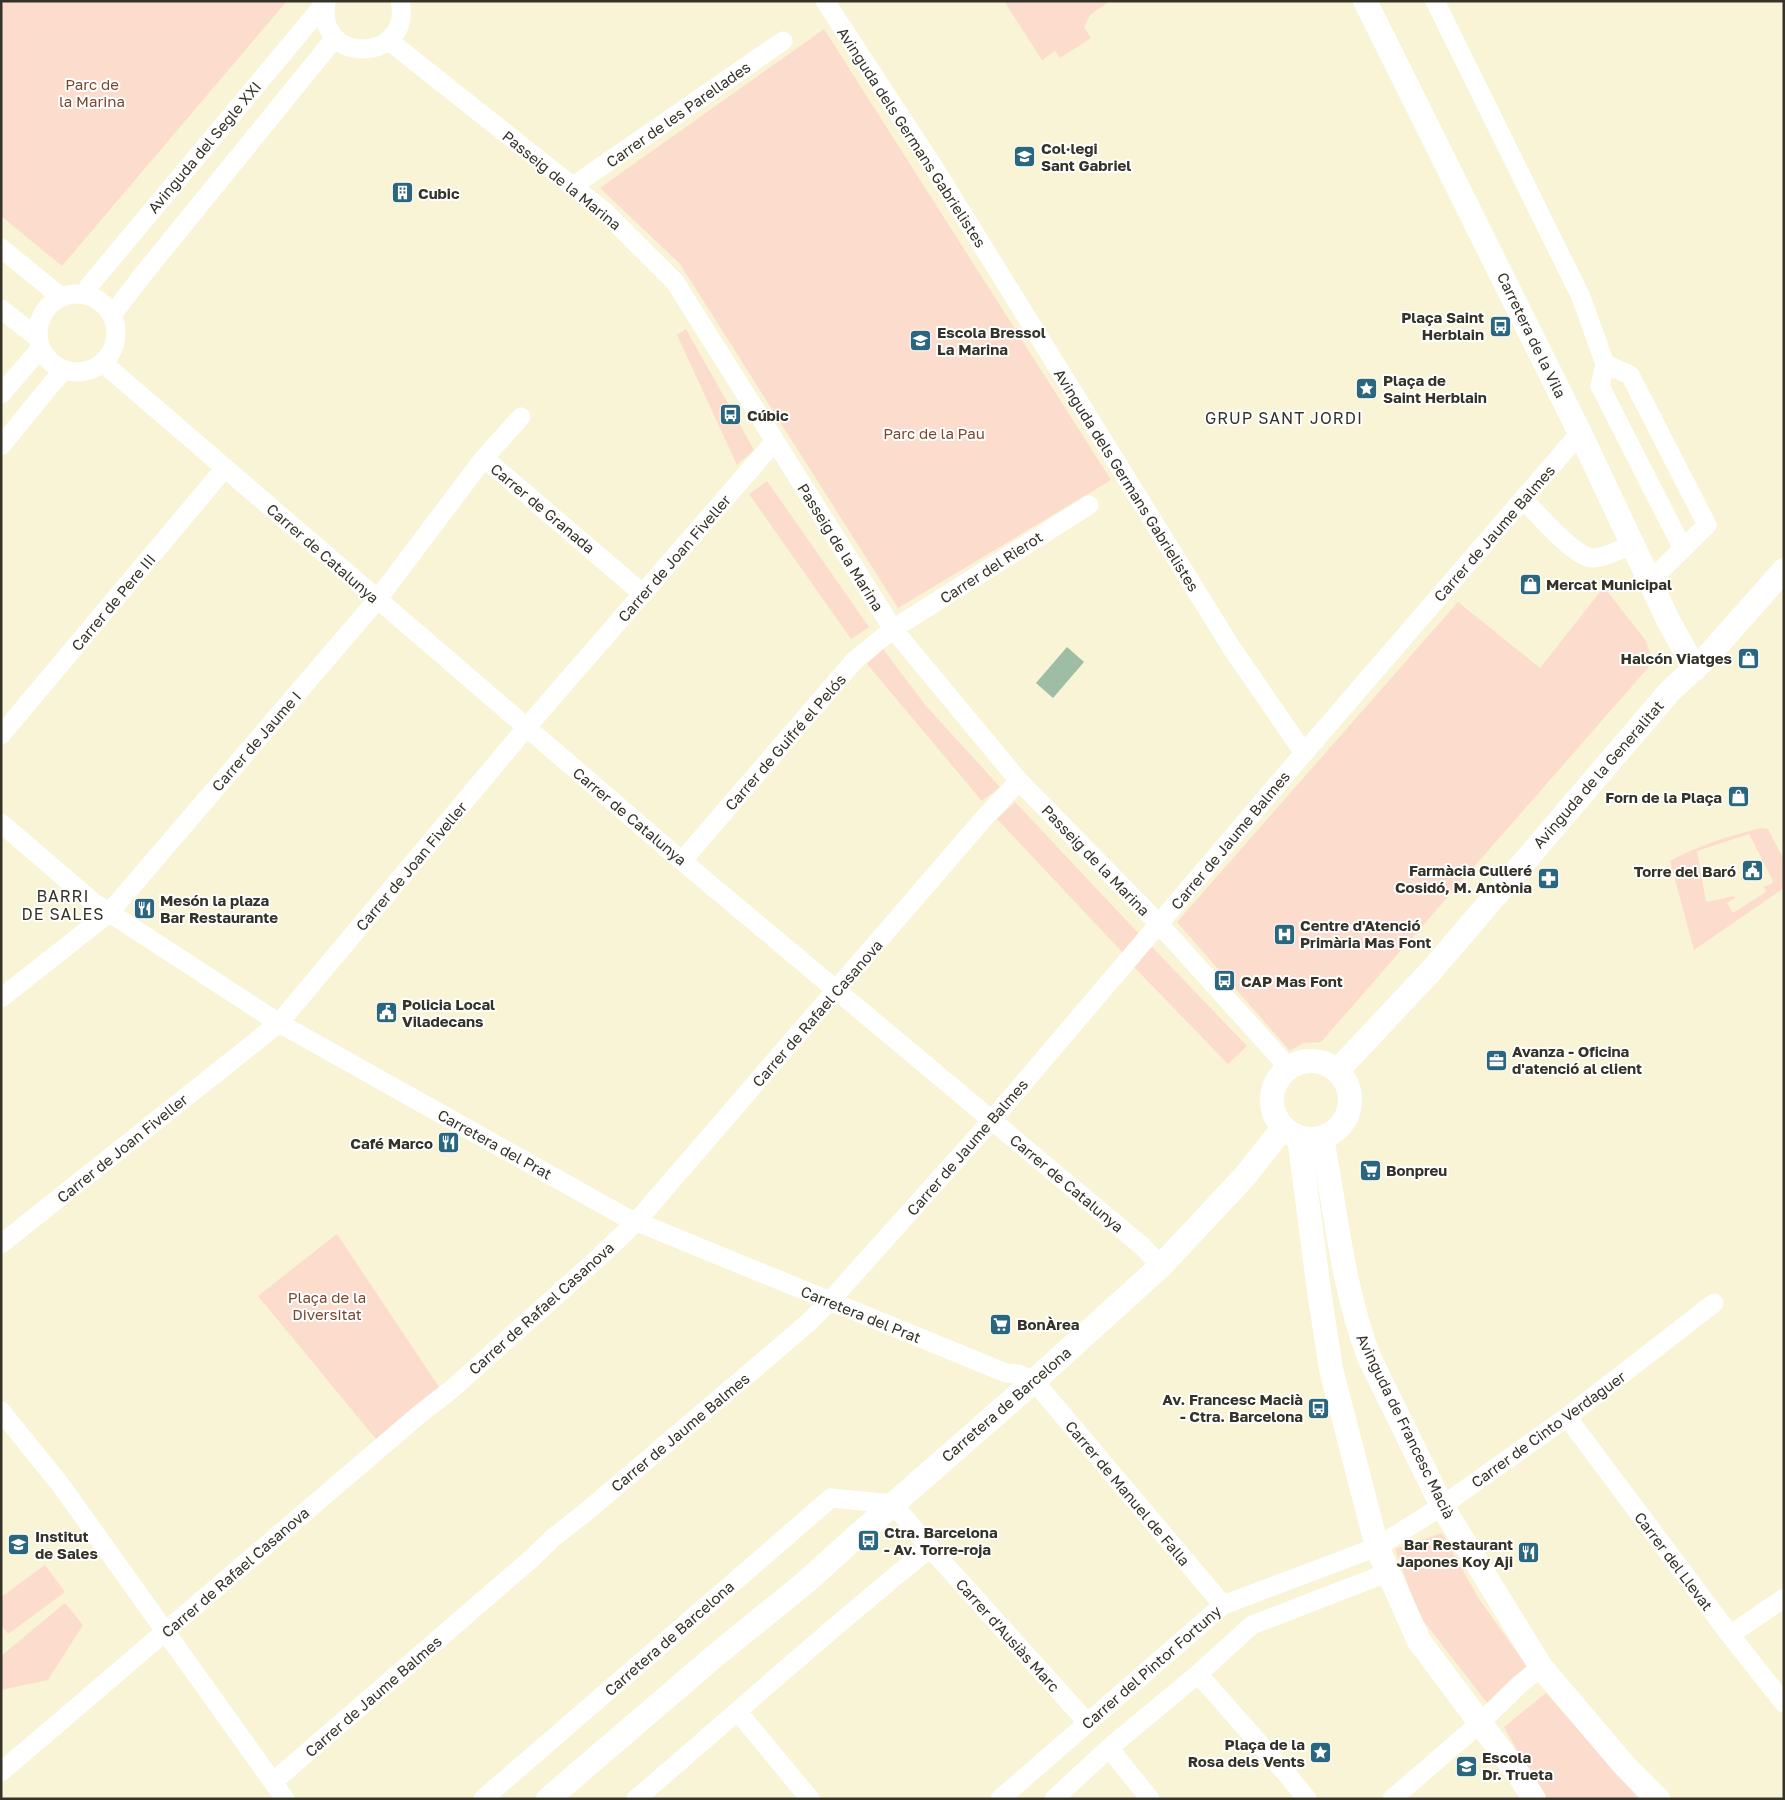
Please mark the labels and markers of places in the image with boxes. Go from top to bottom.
place label: Col·legi Sant Gabriel [1041,139,1131,174]
school or university icon: Col·legi Sant Gabriel [1013,145,1037,169]
building icon: Cubic [390,181,414,205]
place label: Cubic [418,184,460,202]
place label: Plaça Saint Herblain [1401,308,1484,343]
bus stop icon: Plaça Saint Herblain [1488,314,1512,338]
place label: Escola Bressol La Marina [937,323,1046,358]
school or university icon: Escola Bressol La Marina [909,329,933,353]
place label: Plaça de Saint Herblain [1383,371,1487,406]
place icon: Plaça de Saint Herblain [1355,377,1379,401]
bus stop icon: Cúbic [719,403,743,427]
place label: Cúbic [747,406,789,424]
shop icon: Mercat Municipal [1518,572,1542,596]
place label: Mercat Municipal [1546,575,1672,593]
shop icon: Halcón Viatges [1736,646,1760,670]
place label: Halcón Viatges [1621,649,1732,667]
shop icon: Forn de la Plaça [1726,785,1750,809]
place label: Forn de la Plaça [1605,788,1722,806]
public building icon: Torre del Baró [1740,859,1764,883]
place label: Farmàcia Culleré Cosidó, M. Antònia [1395,861,1532,896]
place label: Torre del Baró [1634,862,1736,880]
pharmacy icon: Farmàcia Culleré Cosidó, M. Antònia [1536,867,1560,891]
place label: Mesón la plaza Bar Restaurante [160,891,278,926]
restaurant icon: Mesón la plaza Bar Restaurante [132,897,156,921]
place label: Centre d'Atenció Primària Mas Font [1300,916,1431,951]
hospital icon: Centre d'Atenció Primària Mas Font [1272,922,1296,946]
bus stop icon: CAP Mas Font [1213,969,1237,993]
place label: CAP Mas Font [1241,972,1343,990]
place label: Policia Local Viladecans [402,995,495,1030]
public building icon: Policia Local Viladecans [374,1001,398,1025]
place label: Avanza - Oficina d'atenció al client [1512,1042,1642,1077]
office icon: Avanza - Oficina d'atenció al client [1484,1048,1508,1072]
restaurant icon: Café Marco [437,1131,461,1155]
place label: Café Marco [350,1134,433,1152]
supermarket icon: Bonpreu [1358,1158,1382,1182]
place label: Bonpreu [1386,1161,1447,1179]
supermarket icon: BonÀrea [989,1312,1013,1336]
place label: BonÀrea [1017,1315,1080,1333]
place label: Av. Francesc Macià - Ctra. Barcelona [1162,1390,1303,1425]
bus stop icon: Av. Francesc Macià - Ctra. Barcelona [1307,1396,1331,1420]
place label: Ctra. Barcelona - Av. Torre-roja [884,1523,998,1558]
place label: Institut de Sales [35,1527,98,1562]
bus stop icon: Ctra. Barcelona - Av. Torre-roja [856,1529,880,1553]
school or university icon: Institut de Sales [7,1533,31,1557]
place label: Bar Restaurant Japones Koy Aji [1397,1535,1513,1570]
restaurant icon: Bar Restaurant Japones Koy Aji [1517,1541,1541,1565]
place label: Plaça de la Rosa dels Vents [1188,1735,1305,1770]
place icon: Plaça de la Rosa dels Vents [1309,1741,1333,1765]
place label: Escola Dr. Trueta [1482,1748,1553,1783]
school or university icon: Escola Dr. Trueta [1454,1754,1478,1778]

